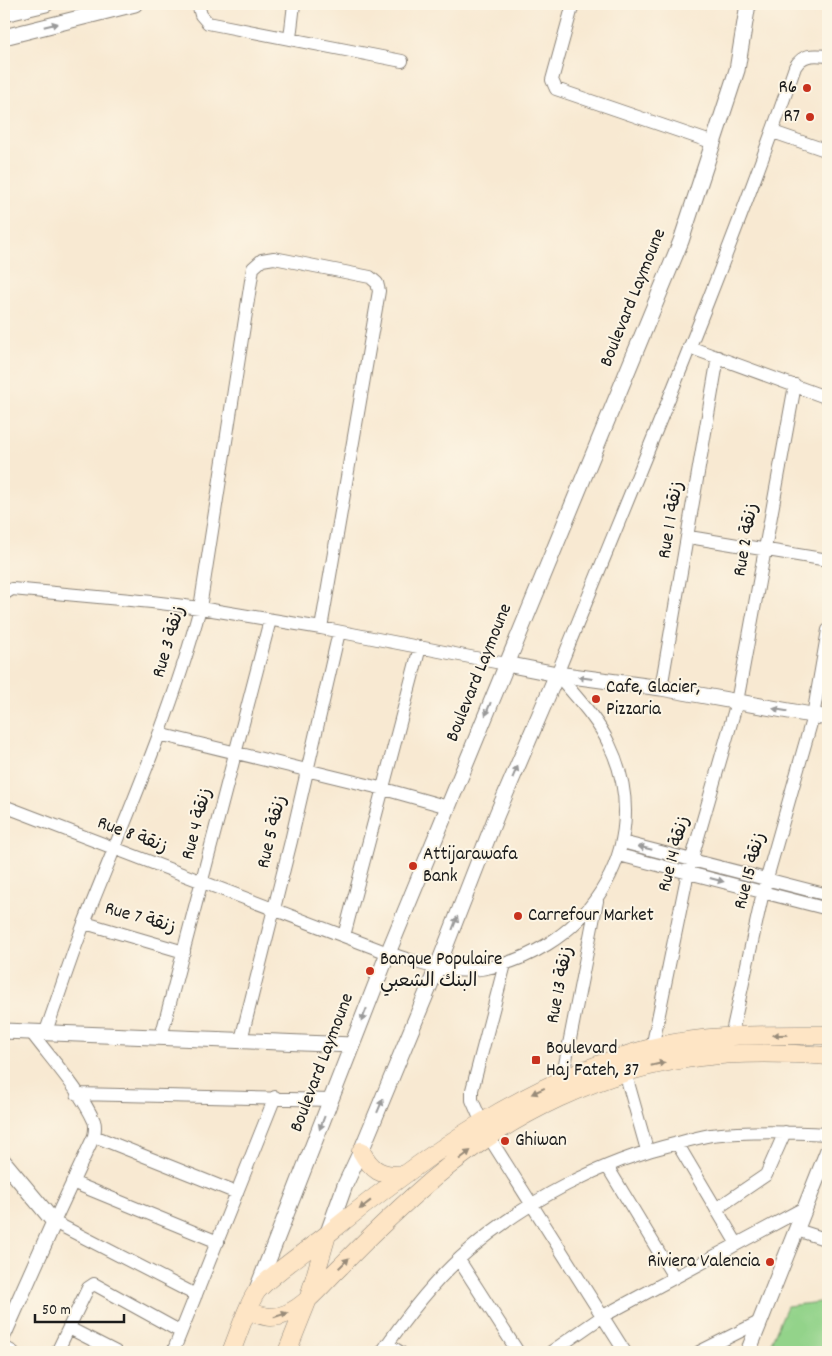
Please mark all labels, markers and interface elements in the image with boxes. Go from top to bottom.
one-way arrow [44,21,59,29]
place label: R6 [778,75,797,102]
marker: R6 [801,82,813,94]
place label: R7 [783,104,800,131]
marker: R7 [804,111,816,123]
street label: Boulevard Laymoune [594,225,674,371]
street label: Rue 1 زنقة 1 [652,479,692,561]
street label: Rue 2 زنقة [727,501,767,579]
street label: Boulevard Laymoune [440,600,520,746]
street label: Rue 3 زنقة [146,603,194,681]
one-way arrow [577,674,593,682]
place label: Cafe, Glacier, Pizzaria [606,675,700,724]
marker: Cafe, Glacier, Pizzaria [590,693,602,705]
one-way arrow [484,702,492,717]
one-way arrow [772,705,788,713]
one-way arrow [512,765,520,779]
street label: Rue 4 زنقة [175,785,221,863]
street label: Rue 5 زنقة [251,793,295,871]
street label: Rue 8 زنقة [93,810,171,862]
street label: Rue 14 زنقة [652,813,698,895]
street label: Rue 15 زنقة [728,830,774,912]
place label: Attijarawafa Bank [423,842,519,891]
one-way arrow [638,844,653,852]
marker: Attijarawafa Bank [407,860,419,872]
one-way arrow [710,876,725,884]
street label: Rue 7 زنقة [101,896,179,942]
place label: Carrefour Market [528,903,654,930]
marker: Carrefour Market [512,910,524,922]
one-way arrow [451,915,459,930]
street label: Rue 13 زنقة [540,944,582,1026]
place label: Banque Populaire البنك الشعبي [380,947,502,996]
marker: Banque Populaire البنك الشعبي [364,965,376,977]
street label: Boulevard Laymoune [284,990,362,1136]
one-way arrow [359,1008,367,1022]
one-way arrow [771,1032,787,1040]
place label: Boulevard Haj Fateh, 37 [546,1036,639,1085]
marker: Boulevard Haj Fateh, 37 [530,1054,542,1066]
one-way arrow [651,1060,666,1068]
one-way arrow [531,1087,546,1095]
one-way arrow [376,1098,384,1113]
one-way arrow [318,1116,326,1131]
place label: Ghiwan [515,1128,567,1155]
marker: Ghiwan [499,1135,511,1147]
one-way arrow [458,1149,471,1160]
one-way arrow [358,1199,371,1210]
place label: Riviera Valencia [647,1249,761,1276]
marker: Riviera Valencia [764,1256,776,1268]
one-way arrow [338,1257,350,1269]
scale bar [35,1291,124,1323]
text: 50 m [42,1300,71,1322]
one-way arrow [273,1310,288,1318]

